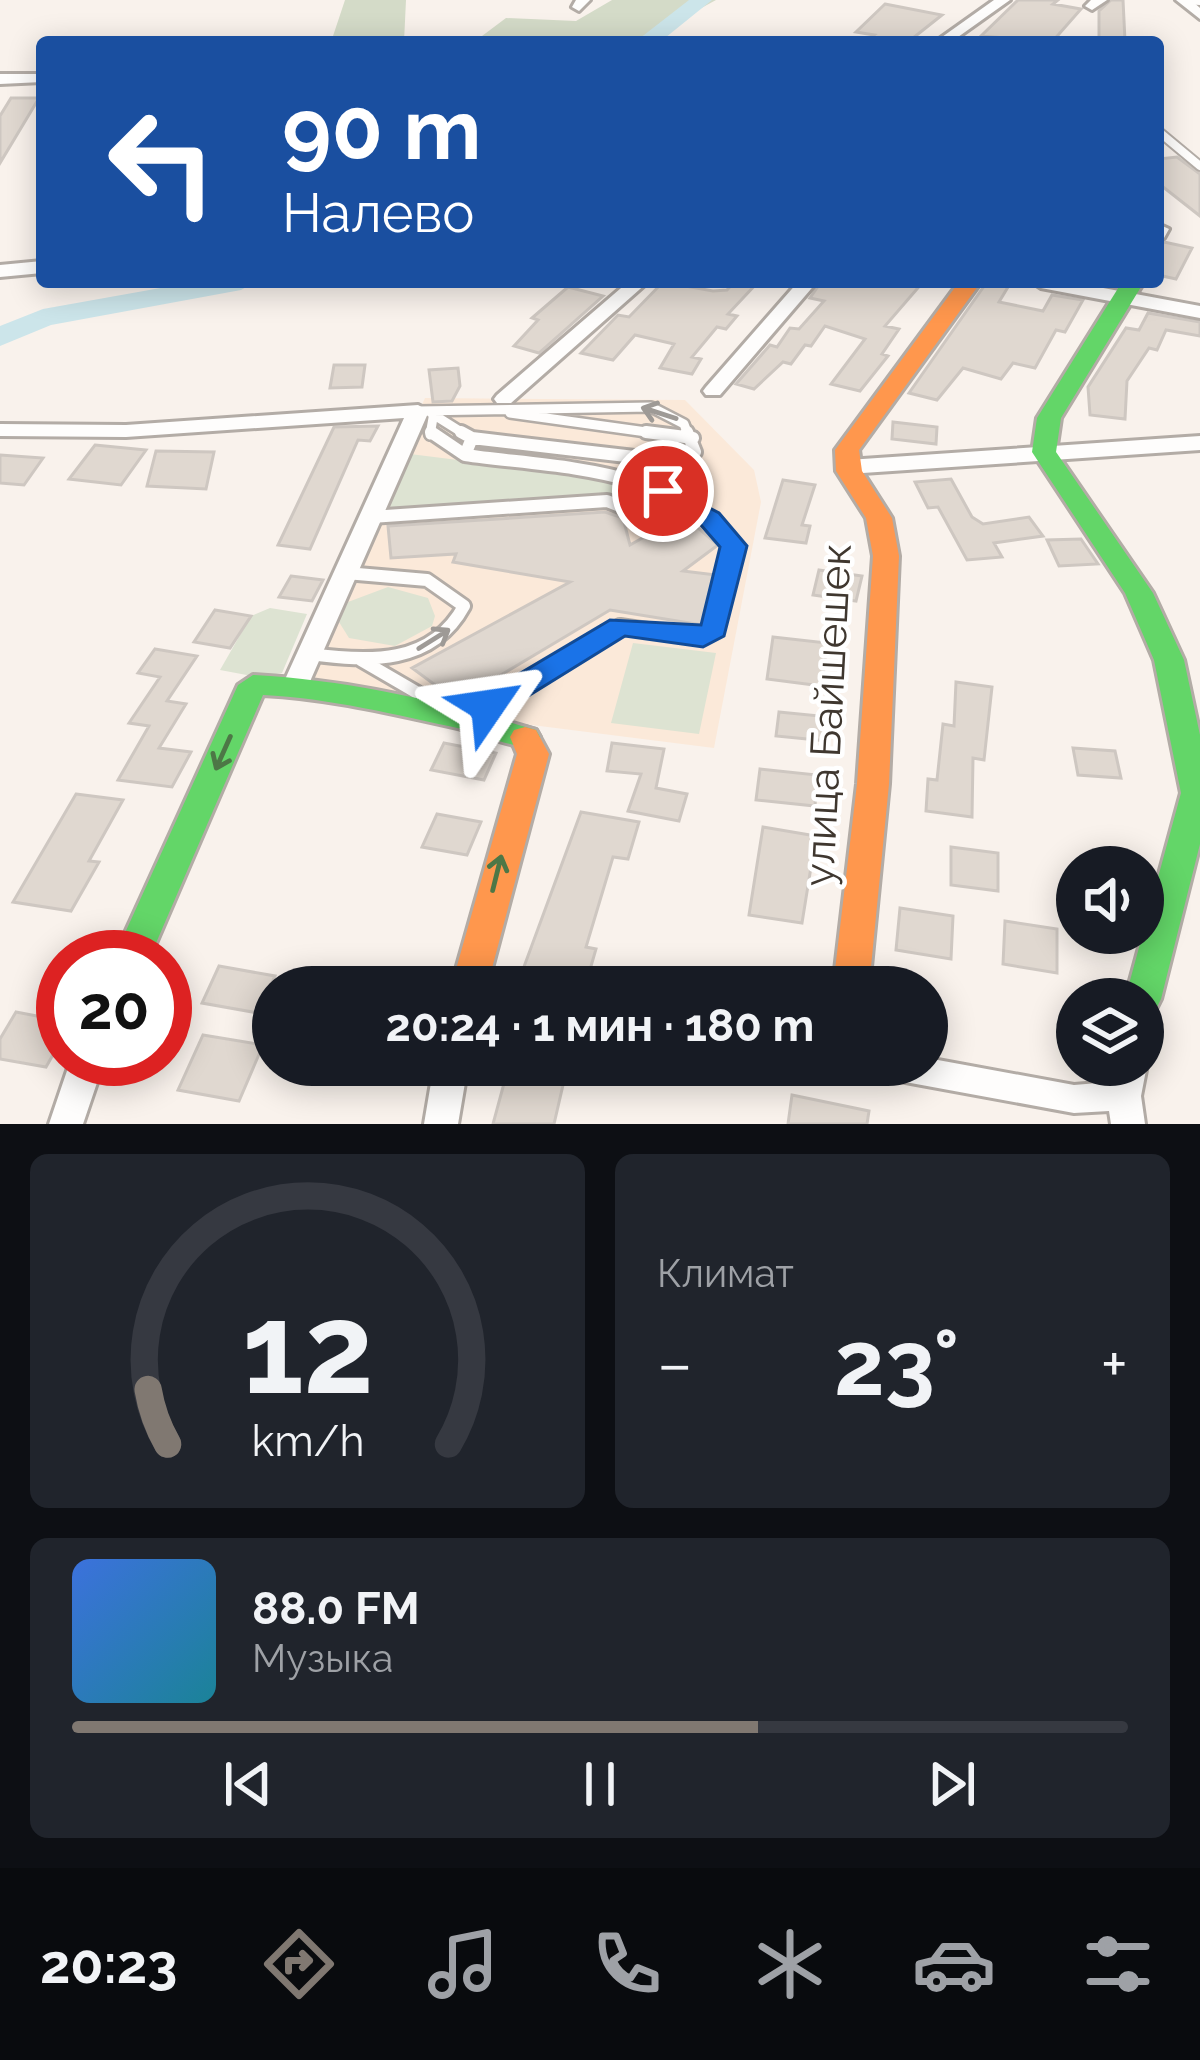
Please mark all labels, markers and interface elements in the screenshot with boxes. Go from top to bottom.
text: 90 m [282,80,481,179]
icon: left [84,84,240,240]
text: Налево [282,181,474,245]
one-way arrow [641,401,678,423]
pin [612,440,714,542]
icon: arrive [630,458,696,524]
street label: улица Байшешек [794,543,861,888]
one-way arrow [416,627,450,651]
position arrow [425,643,551,769]
one-way arrow [210,735,232,771]
map controls [1056,846,1164,1086]
button: sound [1056,846,1164,954]
one-way arrow [487,855,509,893]
speed limit sign: 20 [36,930,192,1086]
button: layers [1056,978,1164,1086]
text: 20:24 · 1 мин · 180 m [386,999,815,1052]
text: Климат [657,1250,794,1296]
text: 12 [241,1276,374,1422]
text: 23° [834,1310,959,1416]
text: − [657,1325,693,1402]
text: + [1101,1325,1128,1402]
text: km/h [251,1416,364,1466]
text: 88.0 FM [252,1582,420,1635]
text: Музыка [252,1635,393,1681]
icon: previous [215,1751,281,1817]
icon: pause [567,1751,633,1817]
icon: next [919,1751,985,1817]
icon: directions [257,1922,341,2006]
icon: music [421,1922,505,2006]
icon: phone [585,1922,669,2006]
icon: climate [748,1922,832,2006]
icon: car [912,1922,996,2006]
icon: filters [1076,1922,1160,2006]
text: 20:23 [40,1932,177,1996]

